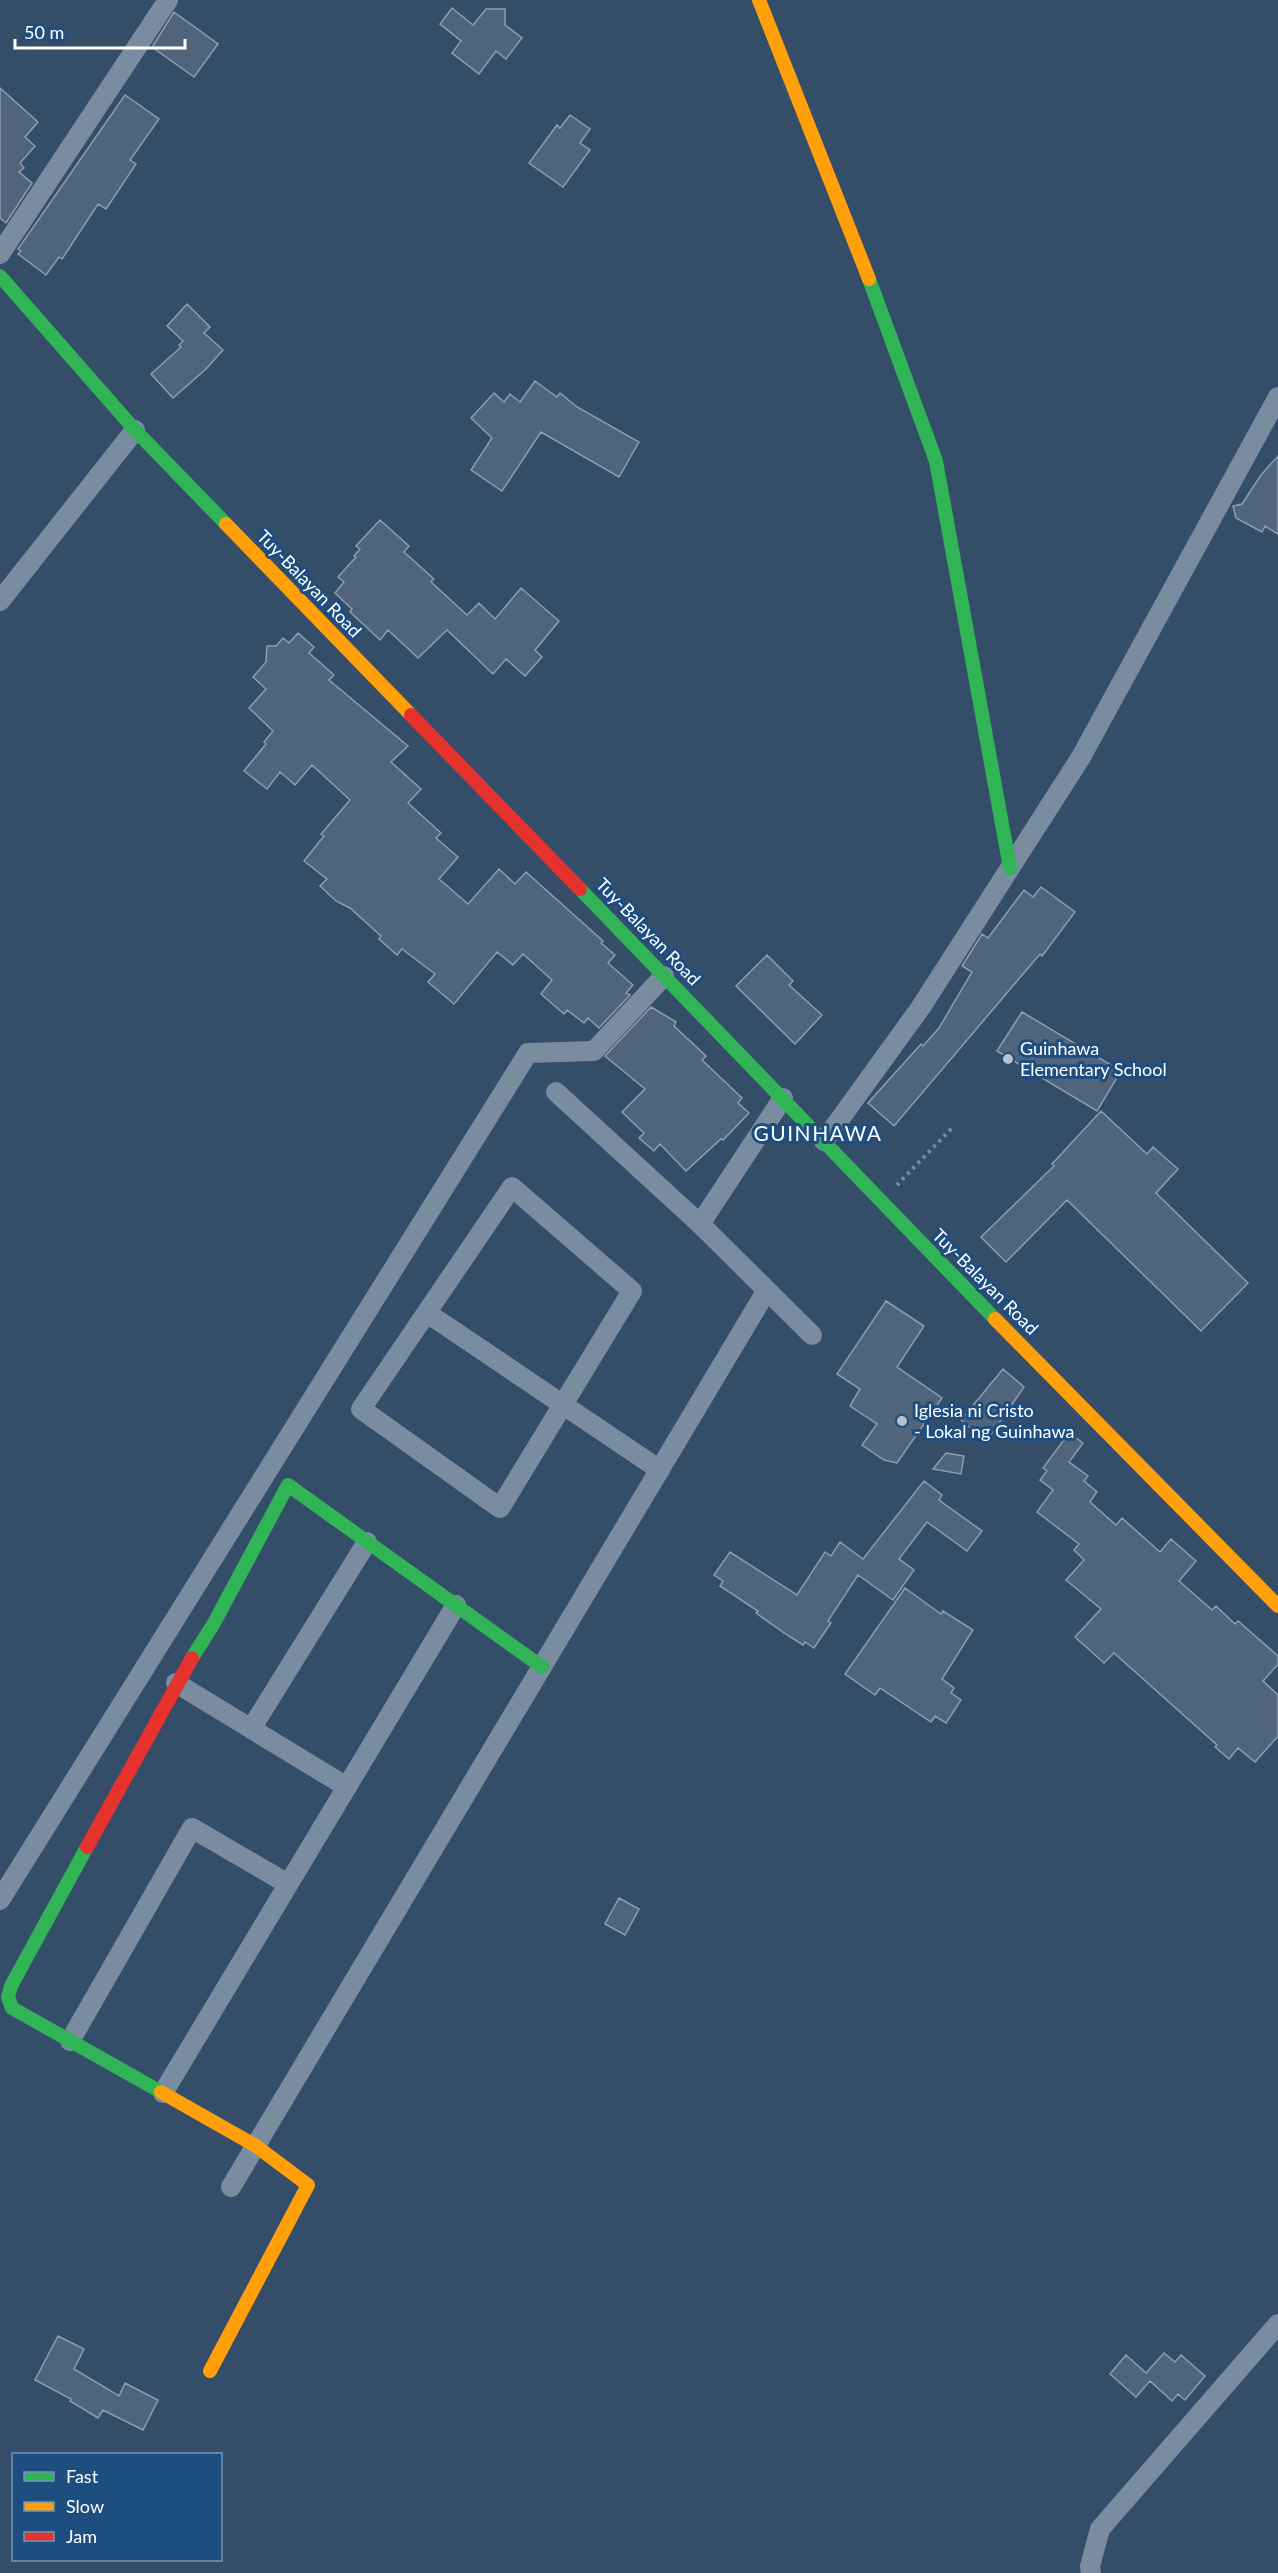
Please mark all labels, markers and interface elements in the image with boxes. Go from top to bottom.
scale bar [15,12,184,50]
text: 50 m [24,21,64,43]
street label: Tuy-Balayan Road [253,525,367,642]
street label: Tuy-Balayan Road [592,873,706,990]
place label: Guinhawa Elementary School [1020,1037,1167,1080]
marker: Guinhawa Elementary School [1001,1052,1015,1066]
district label: GUINHAWA [753,1120,883,1145]
street label: Tuy-Balayan Road [928,1224,1043,1339]
place label: Iglesia ni Cristo - Lokal ng Guinhawa [914,1399,1074,1442]
marker: Iglesia ni Cristo - Lokal ng Guinhawa [895,1414,909,1428]
legend [12,2453,222,2561]
text: Fast [66,2465,99,2487]
text: Slow [66,2495,104,2517]
text: Jam [66,2525,97,2547]

